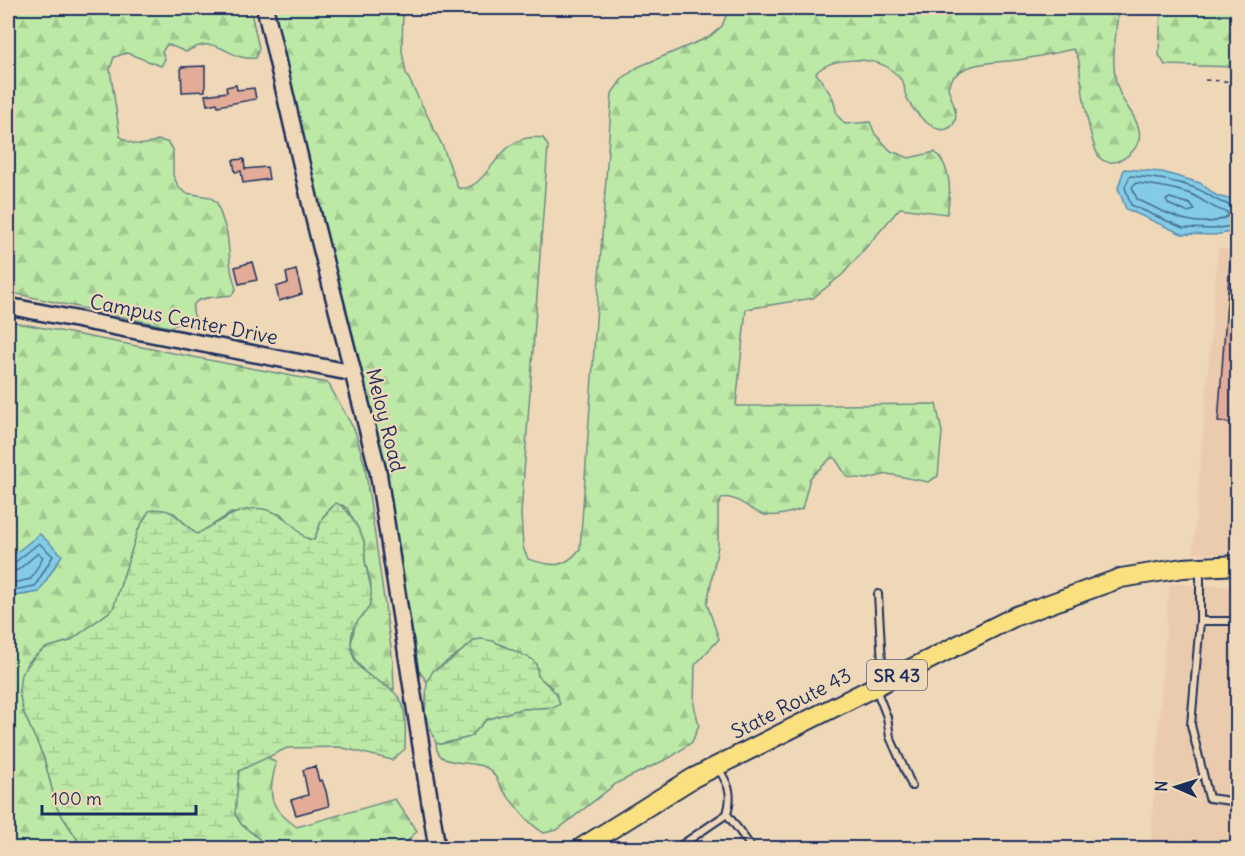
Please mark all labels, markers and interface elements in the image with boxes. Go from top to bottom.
street label: Campus Center Drive [88,288,280,350]
street label: Meloy Road [361,366,411,474]
road number: SR 43 [867,660,927,690]
street label: State Route 43 [727,662,855,744]
north arrow [1146,757,1206,817]
scale bar [42,778,196,816]
text: N [1151,780,1171,792]
text: 100 m [51,787,102,810]

